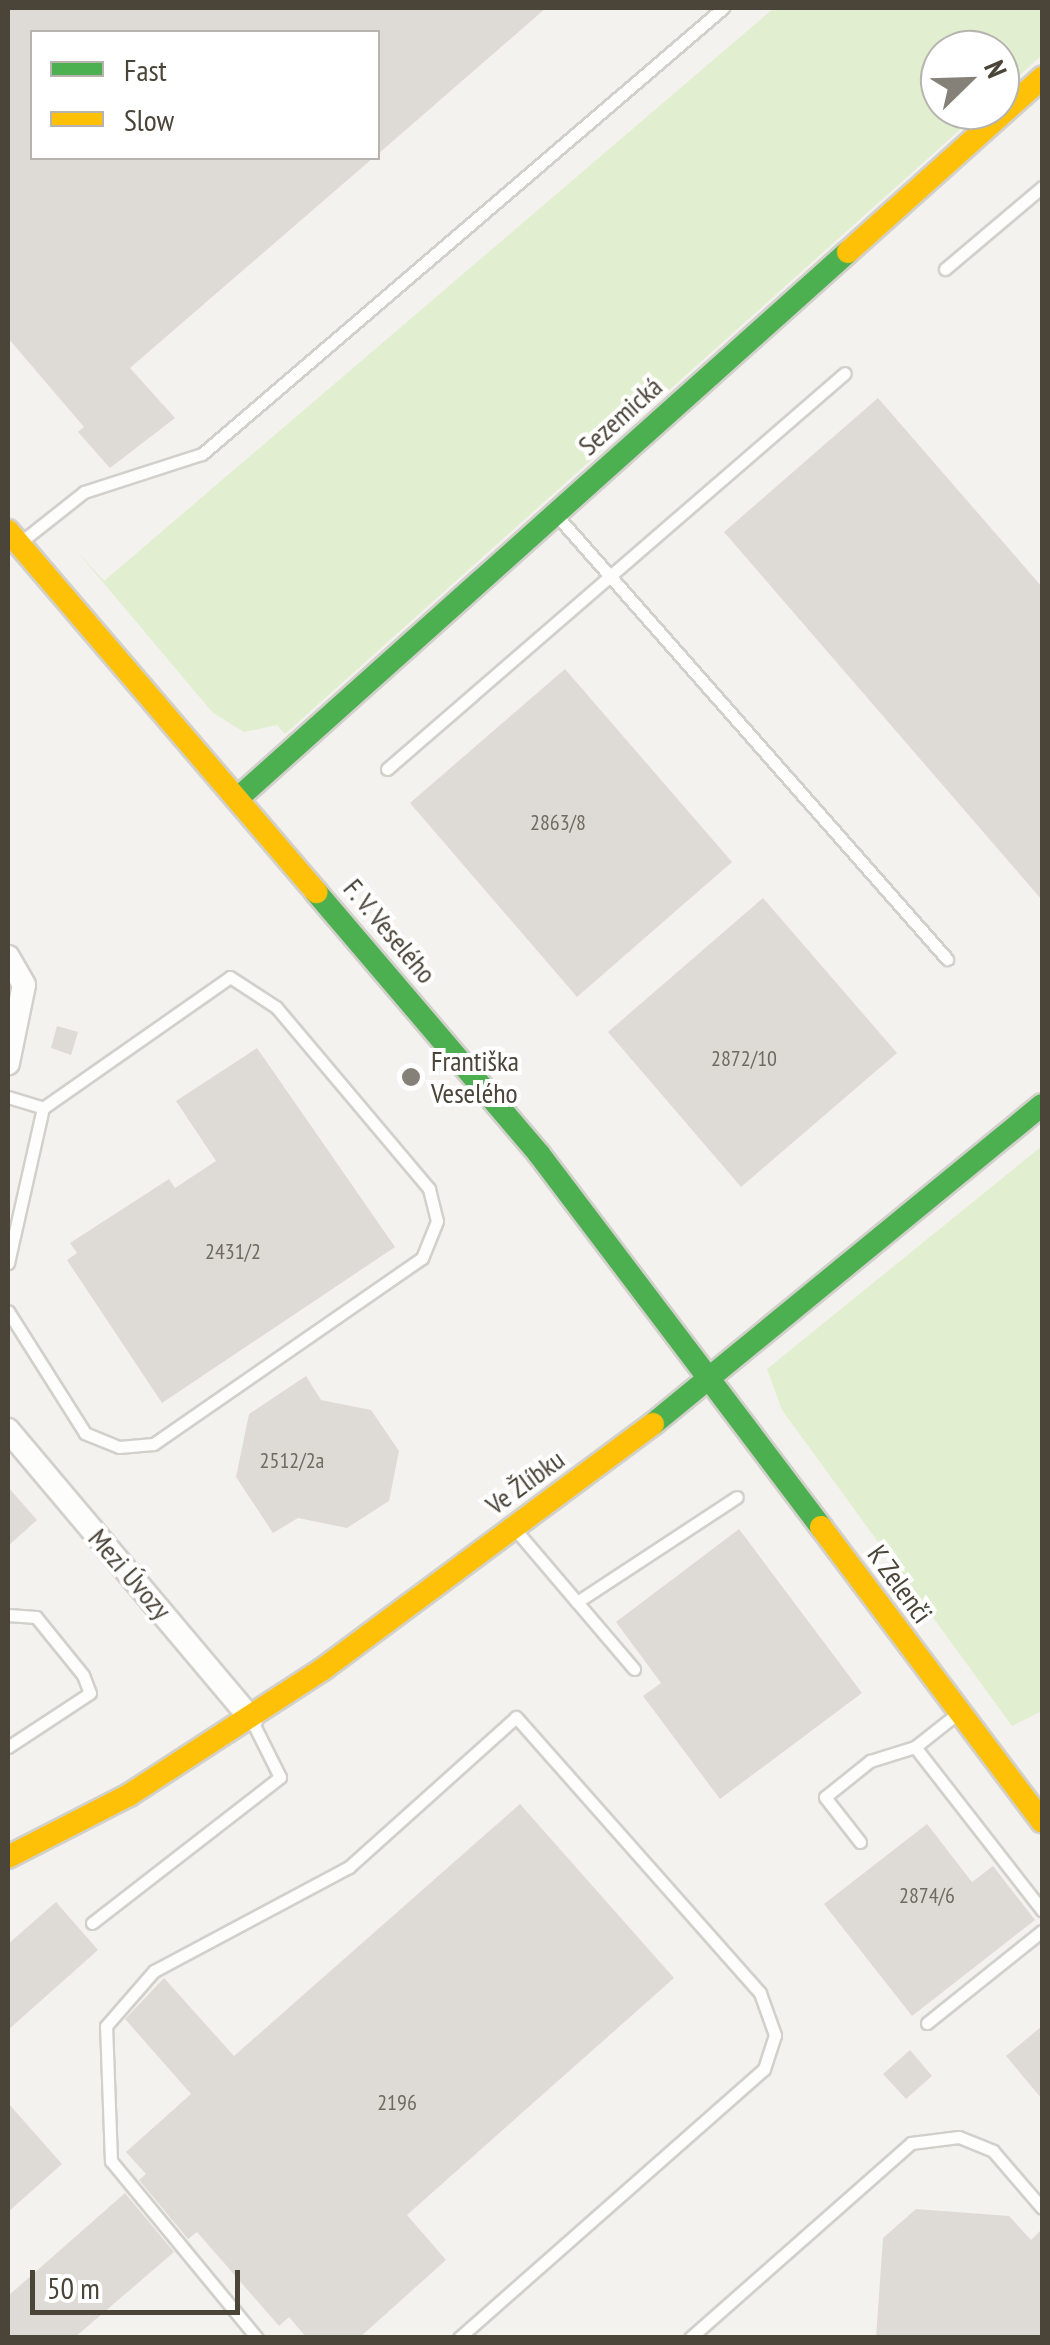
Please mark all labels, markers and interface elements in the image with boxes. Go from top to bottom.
legend [30,30,380,160]
north arrow [920,30,1020,130]
text: Fast [124,50,167,89]
text: N [976,55,1016,83]
text: Slow [124,100,174,139]
street label: Sezemická [571,370,669,462]
house number: 2863/8 [530,810,586,836]
street label: F. V. Veselého [335,870,445,992]
place label: Františka Veselého [431,1044,519,1110]
house number: 2872/10 [711,1046,777,1072]
marker: Františka Veselého [400,1066,422,1088]
house number: 2431/2 [205,1239,261,1265]
street label: Ve Žlíbku [479,1442,571,1522]
house number: 2512/2a [260,1448,324,1474]
street label: Mezi Úvozy [82,1522,178,1626]
street label: K Zelenči [860,1538,940,1630]
house number: 2874/6 [899,1883,955,1909]
house number: 2196 [377,2090,417,2116]
scale bar [35,2250,245,2312]
text: 50 m [47,2268,100,2307]

